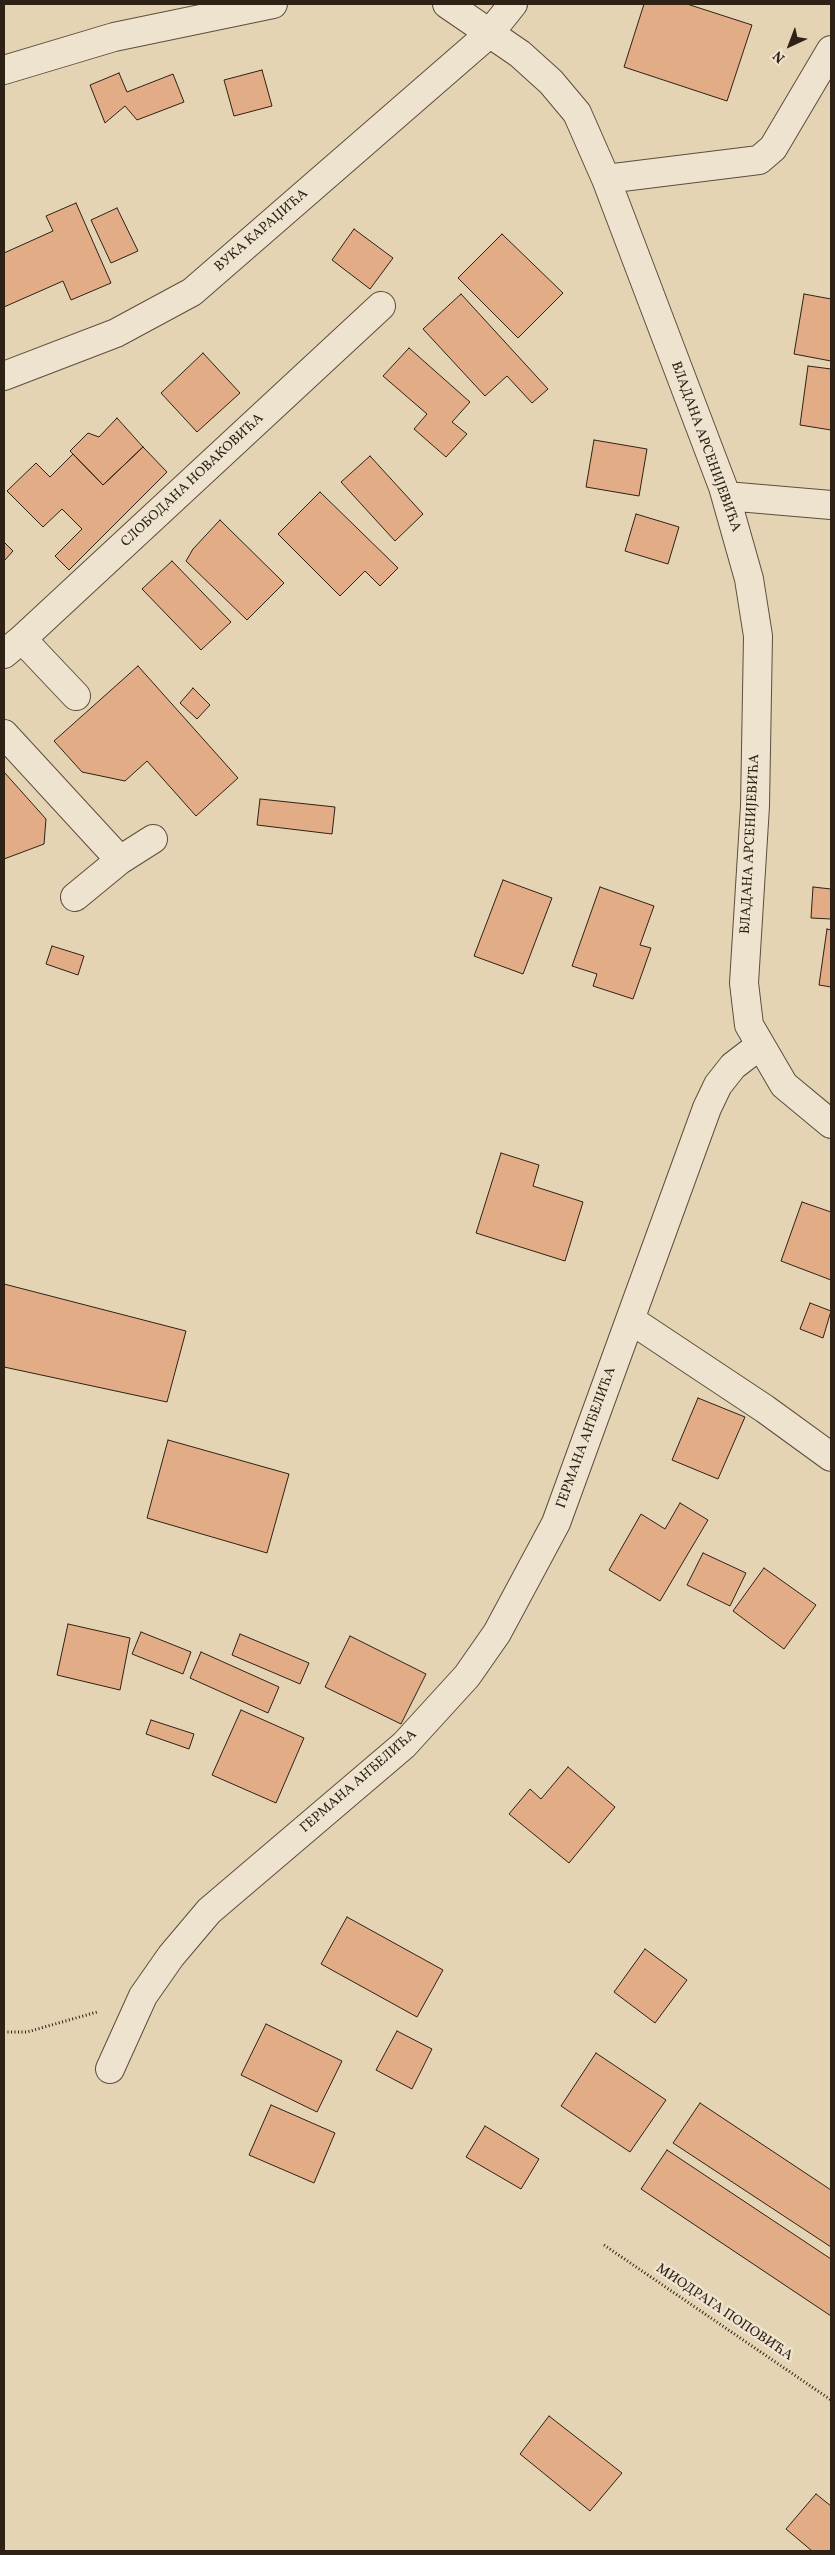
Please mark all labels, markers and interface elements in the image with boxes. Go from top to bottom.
north arrow [765,20,815,70]
text: N [769,46,790,67]
street label: ВУКА КАРАЏИЋА [212,186,312,276]
street label: ВЛАДАНА АРСЕНИЈЕВИЋА [666,359,744,535]
street label: СЛОБОДАНА НОВАКОВИЋА [118,411,268,551]
street label: ВЛАДАНА АРСЕНИЈЕВИЋА [738,754,764,934]
street label: ГЕРМАНА АНЂЕЛИЋА [554,1365,620,1511]
street label: ГЕРМАНА АНЂЕЛИЋА [297,1727,421,1837]
street label: МИОДРАГА ПОПОВИЋА [652,2261,796,2365]

